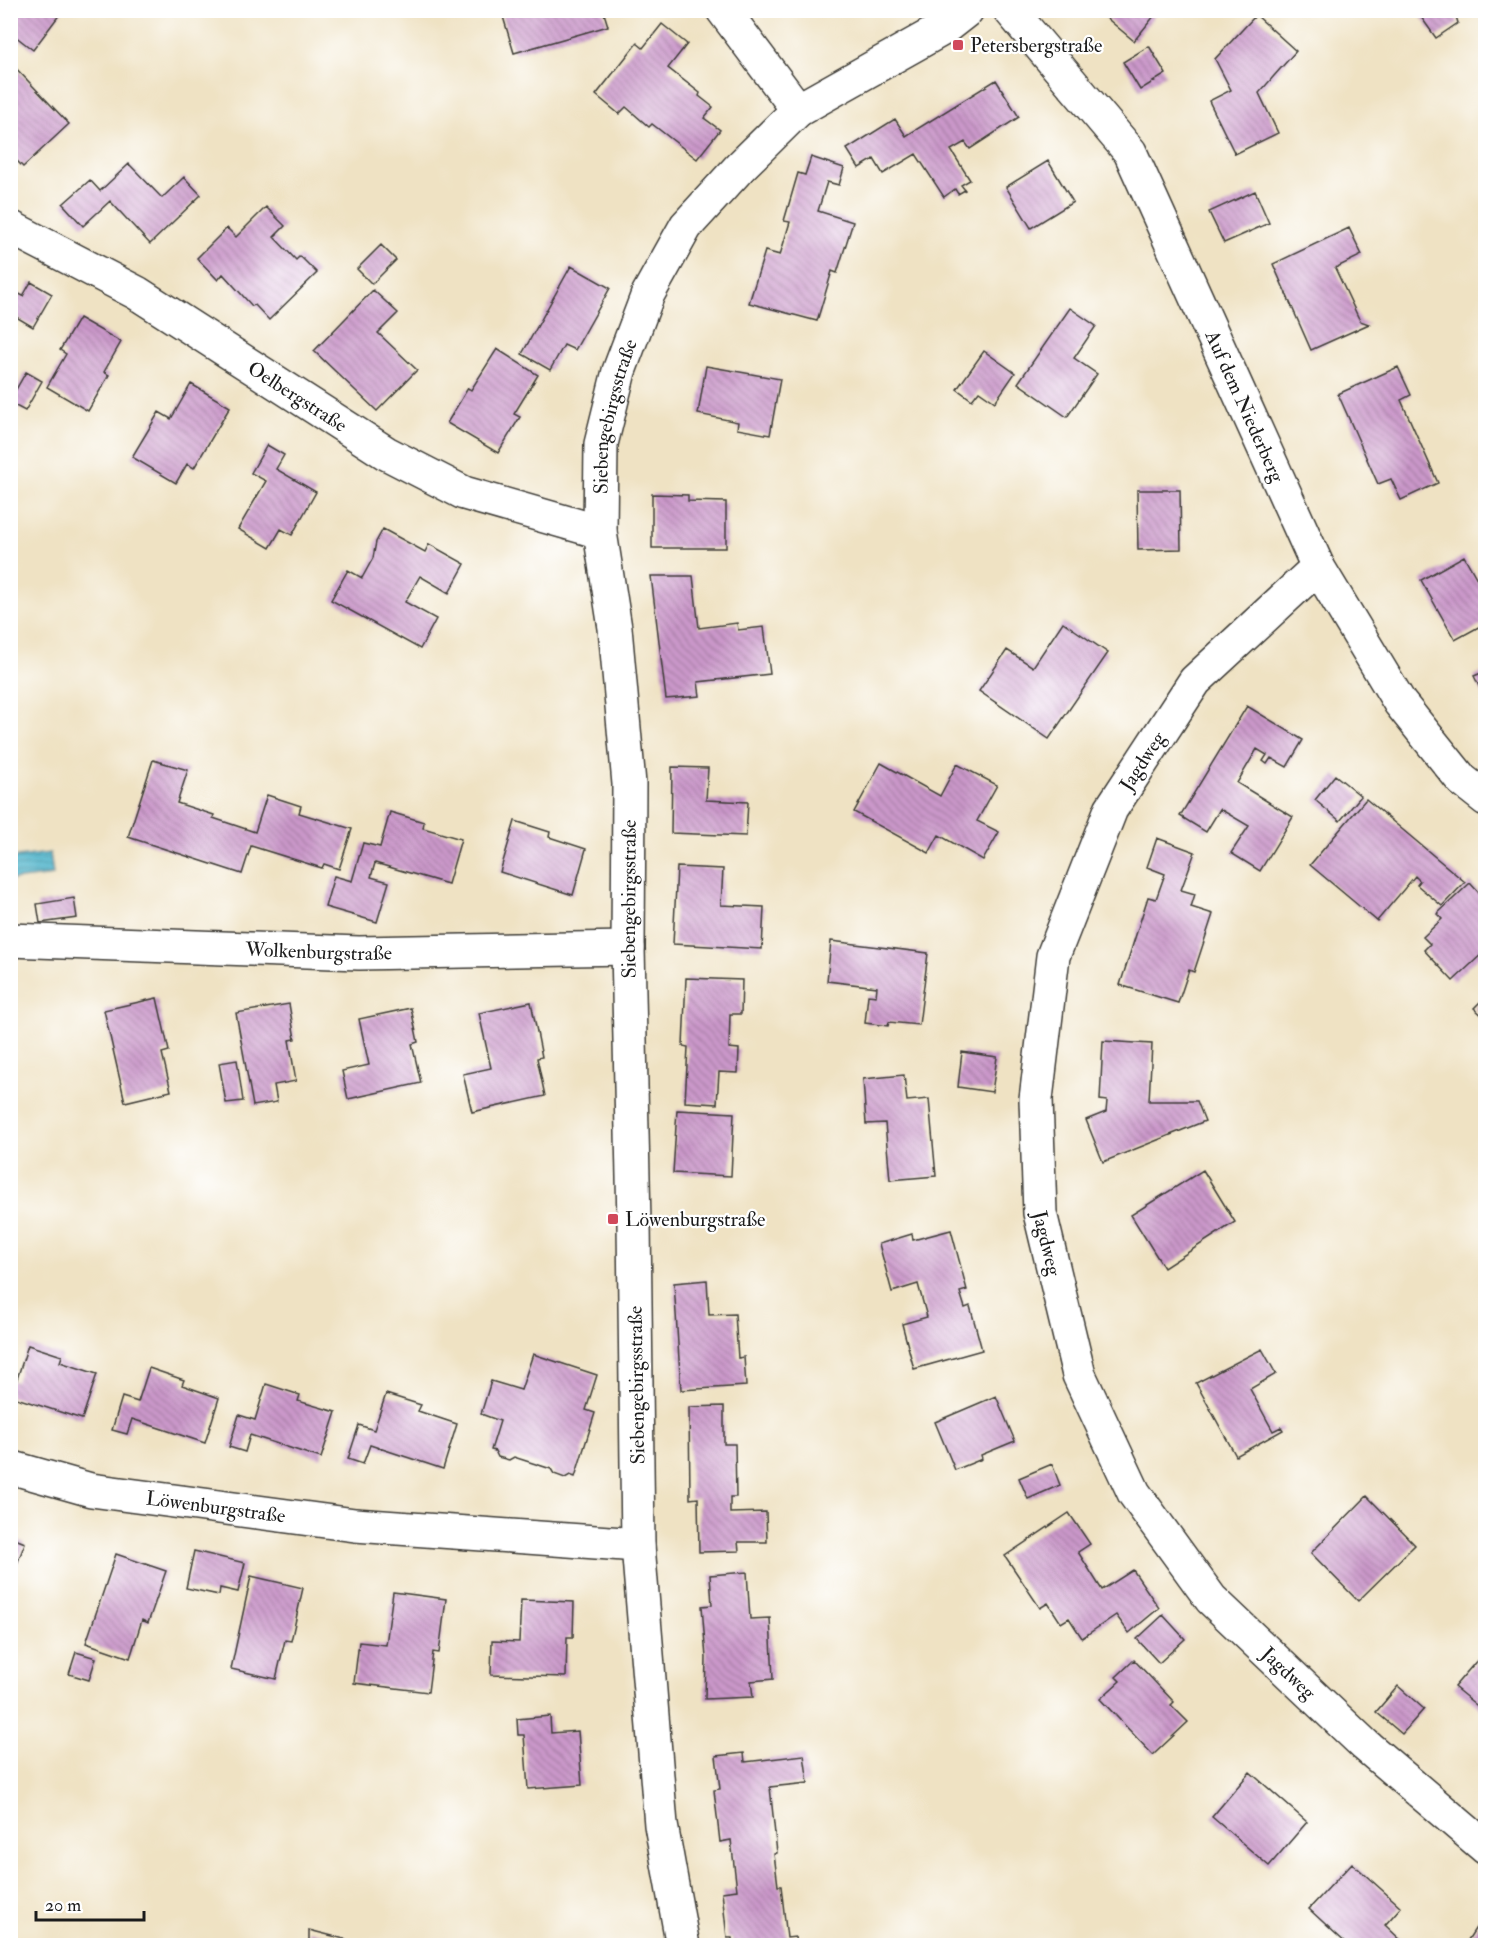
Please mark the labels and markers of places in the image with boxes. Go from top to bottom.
place label: Petersbergstraße [970,33,1102,58]
marker: Petersbergstraße [951,38,965,52]
place label: Löwenburgstraße [625,1207,765,1232]
marker: Löwenburgstraße [606,1212,620,1226]

